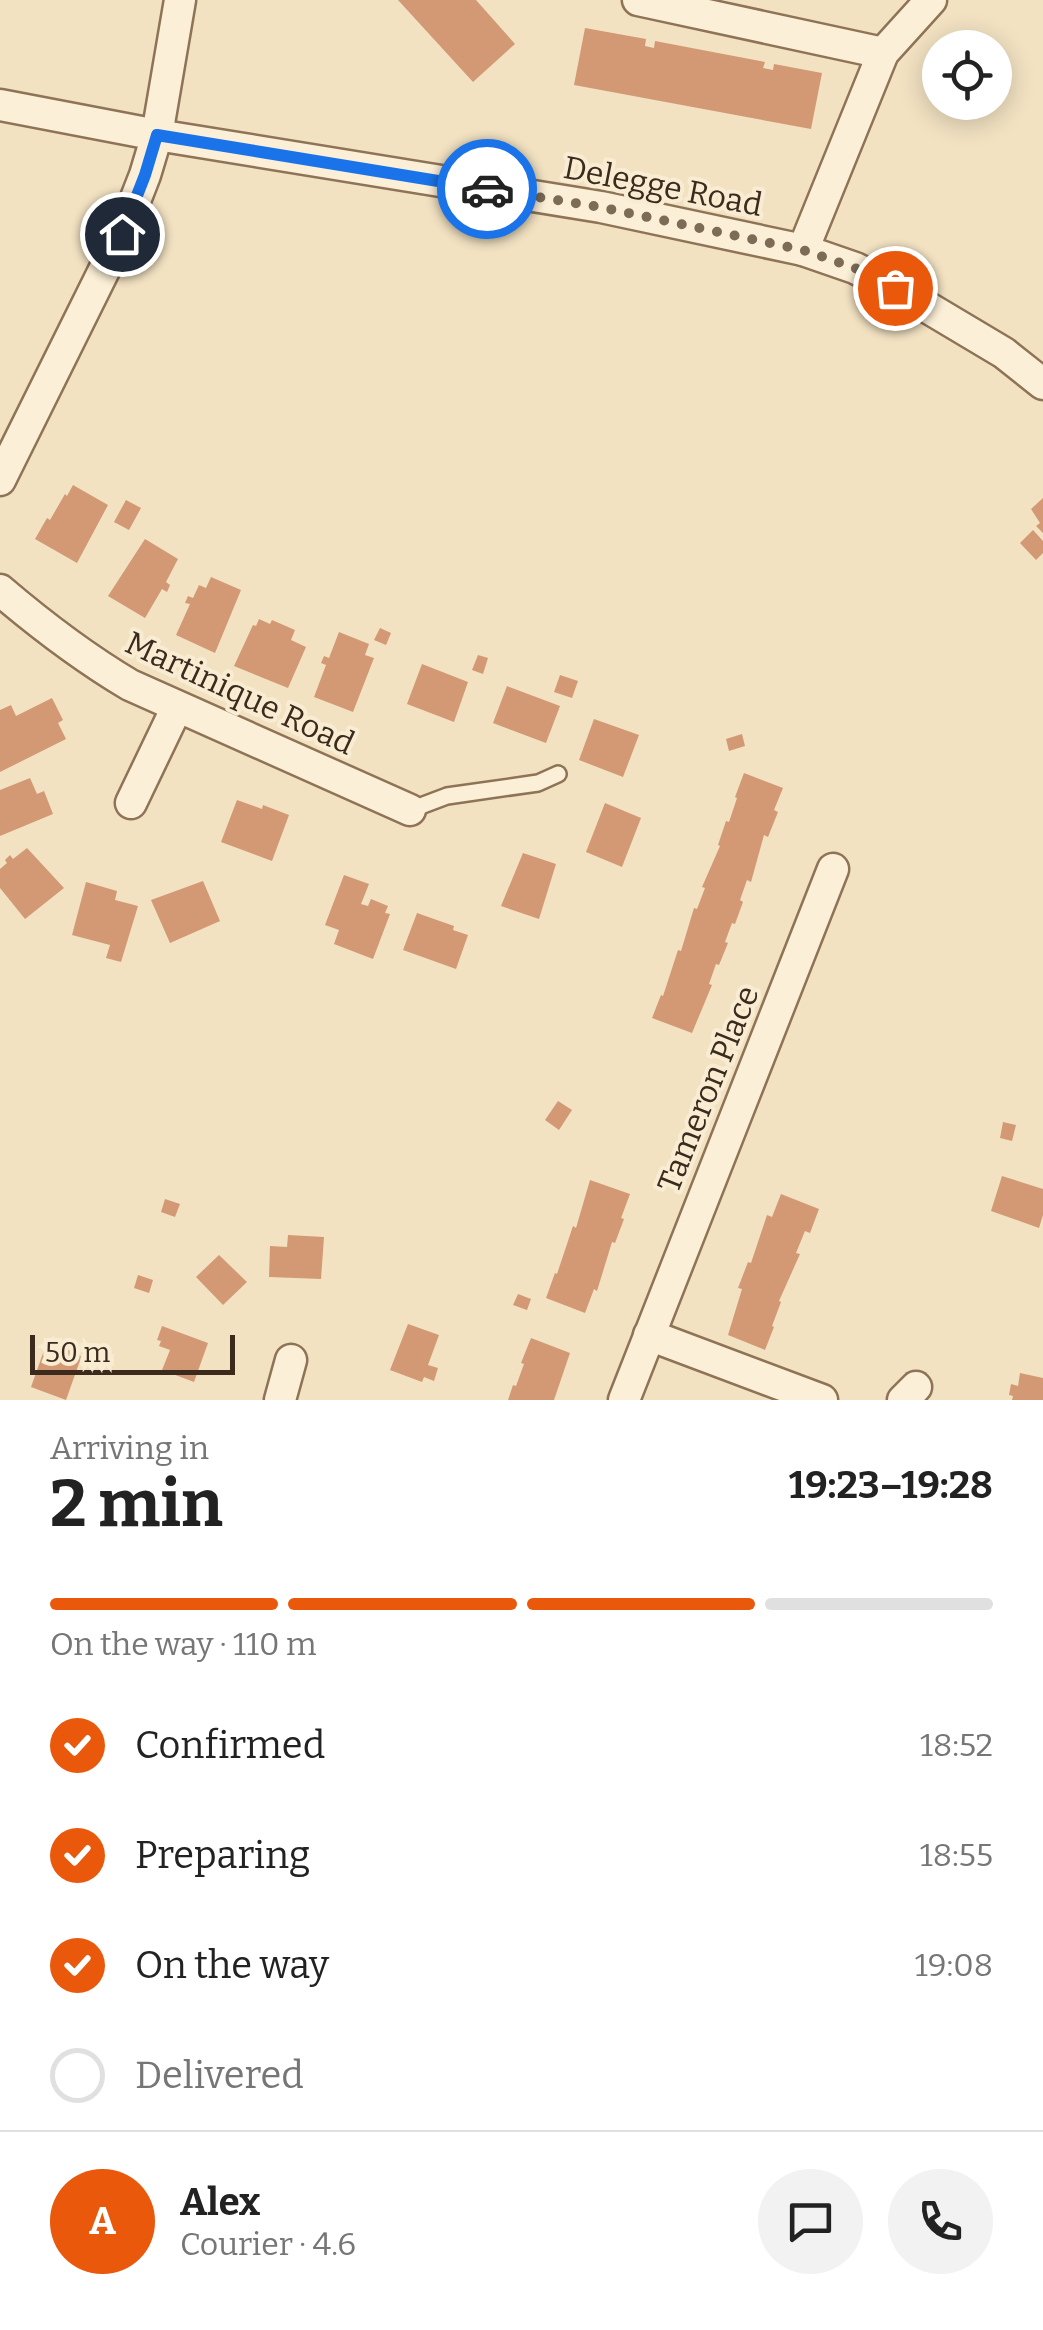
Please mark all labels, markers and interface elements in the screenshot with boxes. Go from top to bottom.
map controls [922,30,1012,120]
button: locate [922,30,1012,120]
courier [437,139,537,239]
street label: Delegge Road [560,148,766,224]
icon: car [460,162,515,217]
pin [80,192,165,277]
icon: home [95,207,150,262]
pin [853,246,938,331]
icon: bag [868,261,923,316]
street label: Martinique Road [120,623,360,763]
street label: Tameron Place [649,980,767,1198]
scale bar [30,1330,235,1374]
text: 50 m [45,1336,110,1369]
text: Arriving in [50,1429,209,1467]
text: 19:23–19:28 [789,1462,993,1508]
text: 2 min [50,1465,223,1543]
text: On the way · 110 m [50,1625,316,1663]
icon: check [50,1718,105,1773]
text: Confirmed [135,1722,325,1768]
text: 18:52 [920,1726,993,1764]
icon: check [50,1828,105,1883]
text: Preparing [135,1832,310,1878]
text: 18:55 [920,1836,993,1874]
icon: check [50,1938,105,1993]
text: On the way [135,1942,329,1988]
text: 19:08 [915,1946,993,1984]
text: Delivered [135,2052,304,2098]
button: chat [758,2169,863,2274]
button: phone [888,2169,993,2274]
text: Alex [180,2179,260,2225]
text: A [89,2198,116,2244]
text: Courier · 4.6 [180,2225,356,2263]

